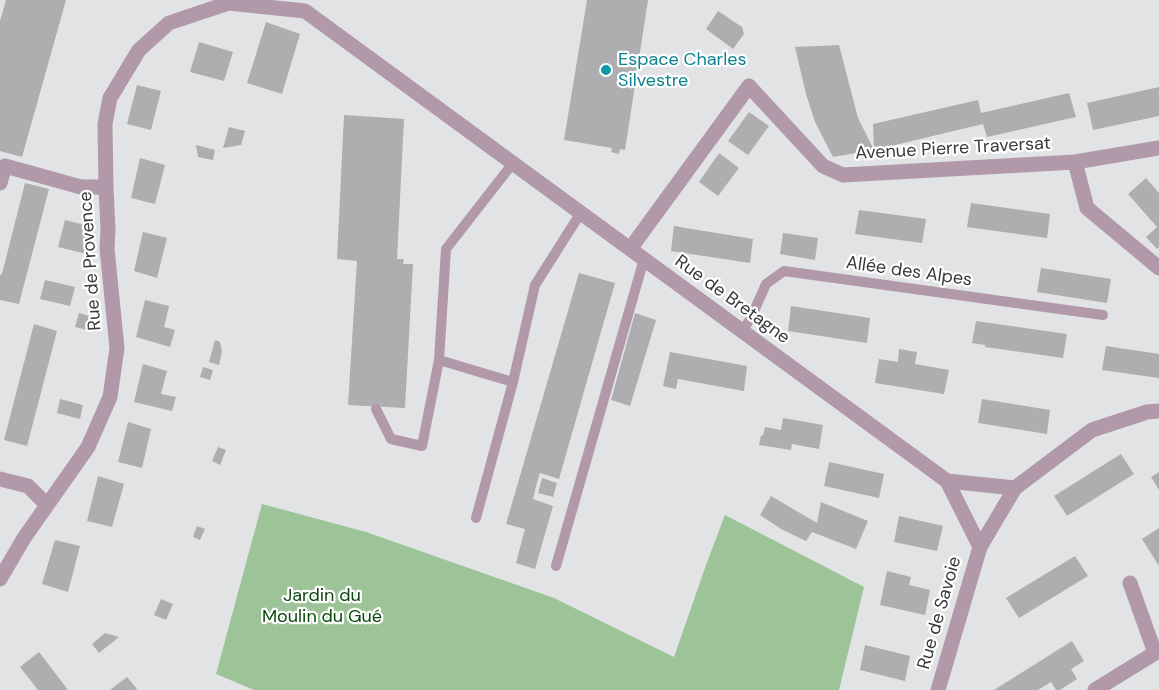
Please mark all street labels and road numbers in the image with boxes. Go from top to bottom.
street label: Avenue Pierre Traversat [855,133,1051,165]
street label: Rue de Provence [75,191,107,331]
street label: Rue de Bretagne [670,251,794,349]
street label: Allée des Alpes [845,252,973,292]
street label: Rue de Savoie [914,554,966,672]

